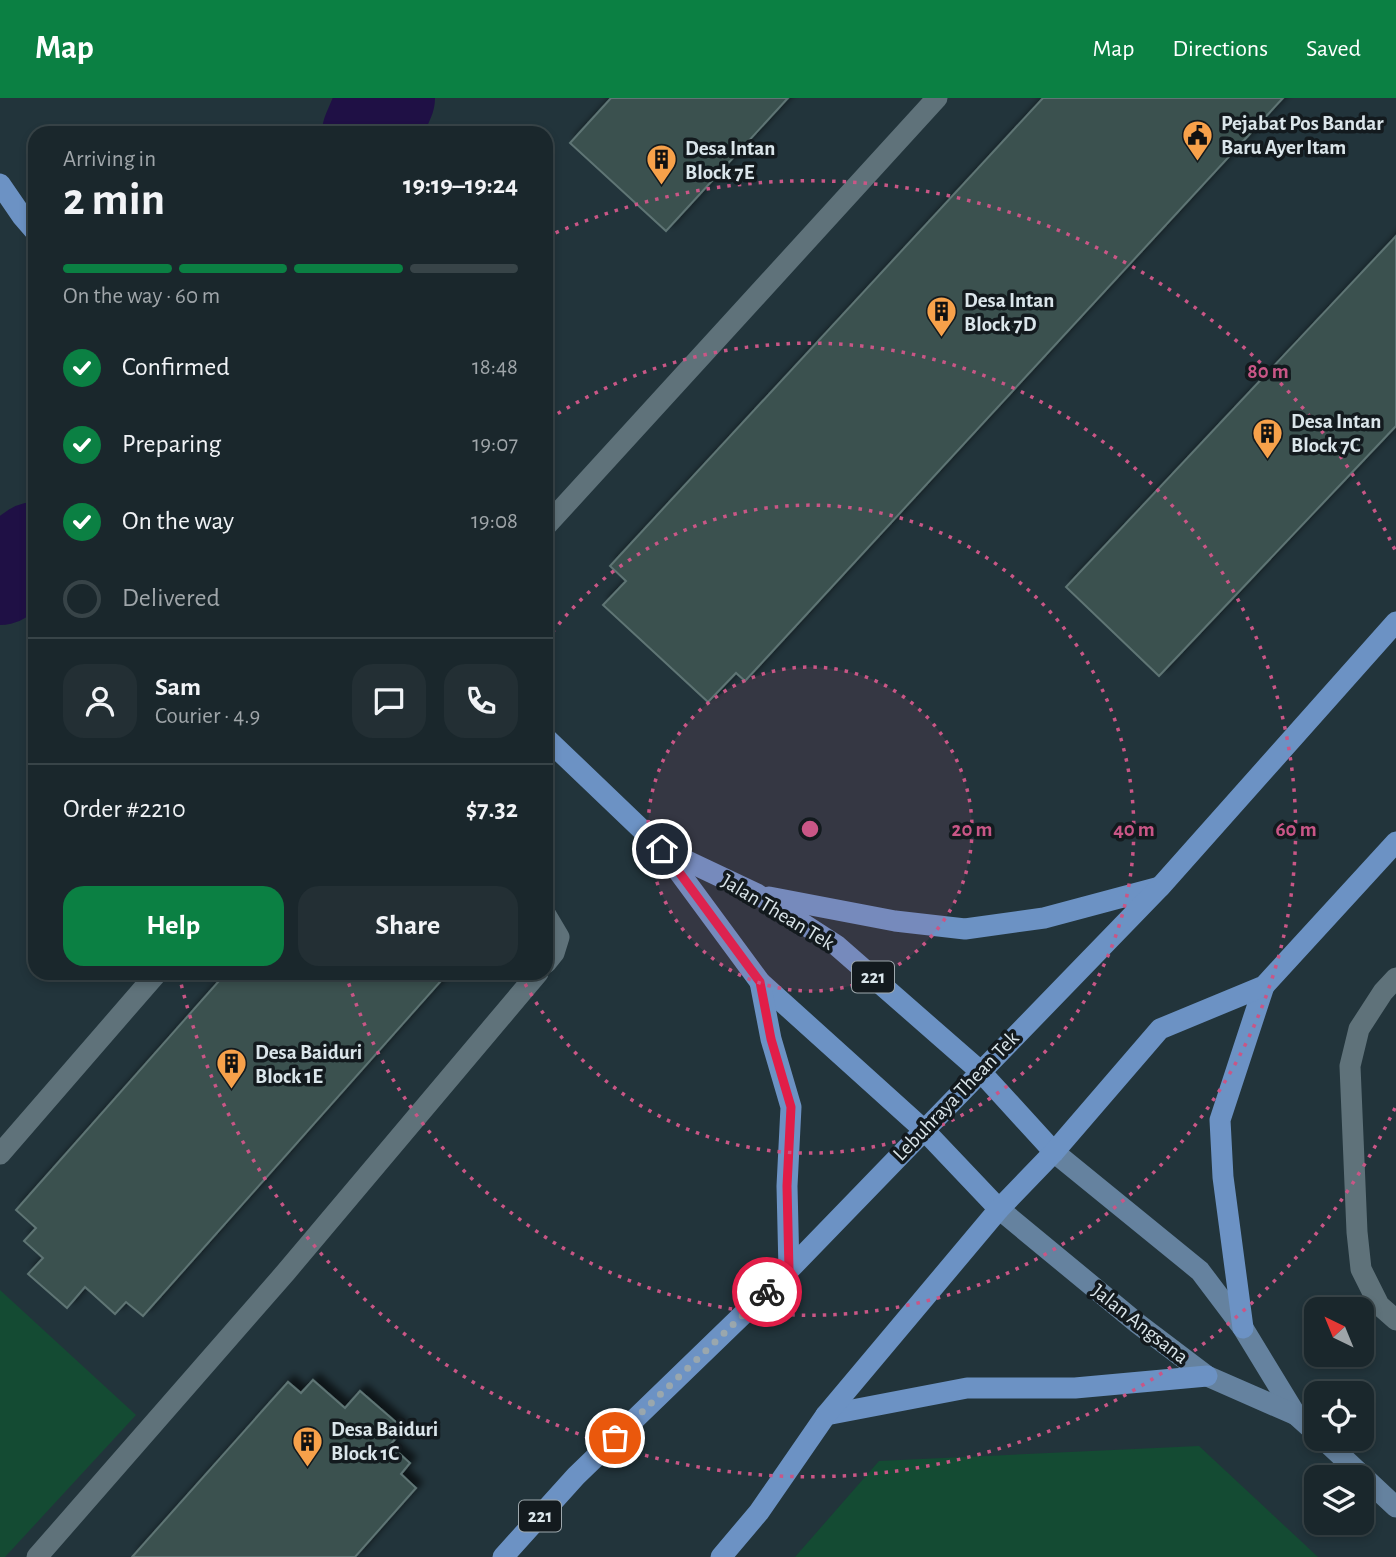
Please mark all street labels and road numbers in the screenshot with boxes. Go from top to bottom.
street label: Jalan Thean Tek [718,870,838,954]
road number: 221 [852,962,894,992]
street label: Lebuhraya Thean Tek [889,1027,1023,1165]
street label: Jalan Angsana [1088,1280,1192,1368]
road number: 221 [519,1500,561,1532]

